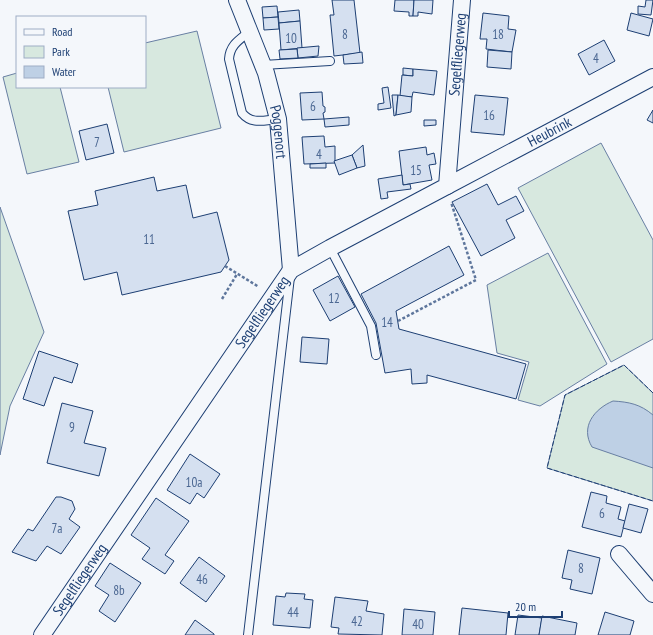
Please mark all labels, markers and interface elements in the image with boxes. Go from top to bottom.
street label: Segelfliegerweg [444,12,470,97]
legend [16,16,146,88]
text: Road [52,24,72,39]
house number: 8 [342,26,348,43]
house number: 18 [492,26,504,43]
house number: 10 [285,30,297,47]
text: Park [52,44,70,59]
house number: 4 [593,50,599,67]
text: Water [52,64,77,79]
house number: 6 [310,98,316,115]
street label: Poggenort [266,103,291,159]
house number: 16 [483,107,495,124]
street label: Heubrink [524,112,575,151]
house number: 7 [94,134,100,151]
house number: 4 [316,146,322,163]
house number: 15 [410,162,422,179]
house number: 11 [143,231,155,248]
street label: Segelfliegerweg [231,272,293,351]
house number: 12 [328,290,340,307]
house number: 14 [381,314,393,331]
house number: 9 [69,419,75,436]
house number: 10a [186,474,202,491]
house number: 6 [599,505,605,522]
house number: 7a [52,520,62,537]
street label: Segelfliegerweg [48,540,111,619]
house number: 8 [578,560,584,577]
house number: 46 [196,571,208,588]
house number: 8b [113,582,125,599]
scale bar [509,593,562,619]
text: 20 m [515,599,536,614]
house number: 44 [287,604,299,621]
house number: 42 [351,613,363,630]
house number: 40 [412,616,424,633]

